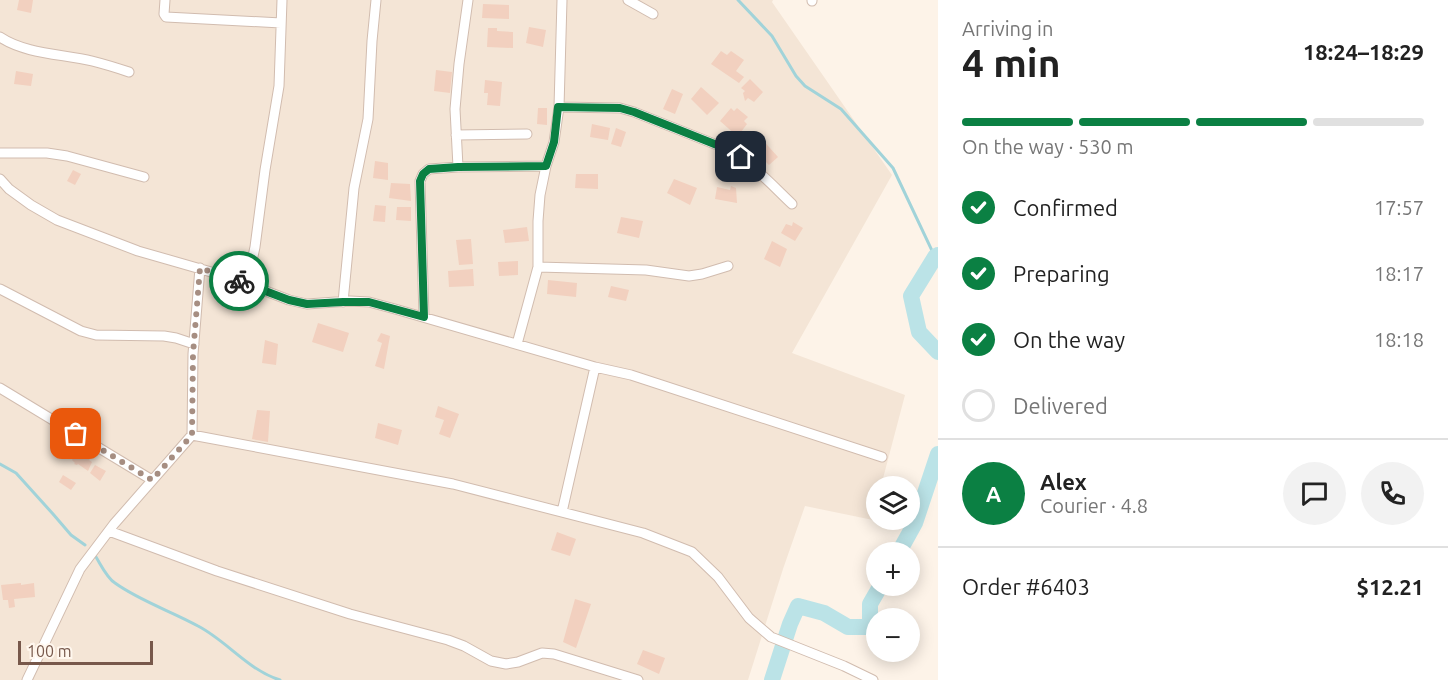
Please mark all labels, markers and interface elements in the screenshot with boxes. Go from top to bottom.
text: Arriving in [962,17,1053,40]
text: 18:24–18:29 [1303,39,1424,64]
text: 4 min [962,41,1061,84]
pin [715,131,766,182]
text: On the way · 530 m [962,135,1134,158]
icon: home [724,140,757,173]
icon: check [962,191,995,224]
text: Confirmed [1013,195,1118,220]
text: 17:57 [1374,196,1424,219]
courier [209,251,269,311]
icon: check [962,257,995,290]
text: Preparing [1013,261,1110,286]
text: 18:17 [1374,262,1424,285]
icon: bike [223,265,256,298]
icon: check [962,323,995,356]
text: On the way [1013,327,1125,352]
text: 18:18 [1374,328,1424,351]
text: Delivered [1013,393,1108,418]
pin [50,408,101,459]
icon: bag [59,417,92,450]
button: chat [1283,462,1346,525]
button: phone [1361,462,1424,525]
text: Alex [1040,469,1087,494]
map controls [866,476,920,662]
button: layers [866,476,920,530]
text: A [986,481,1001,506]
text: Courier · 4.8 [1040,494,1148,517]
button: + [866,542,920,596]
text: Order #6403 [962,574,1090,599]
text: $12.21 [1357,574,1424,599]
button: − [866,608,920,662]
scale bar [18,638,153,666]
text: 100 m [27,642,72,660]

